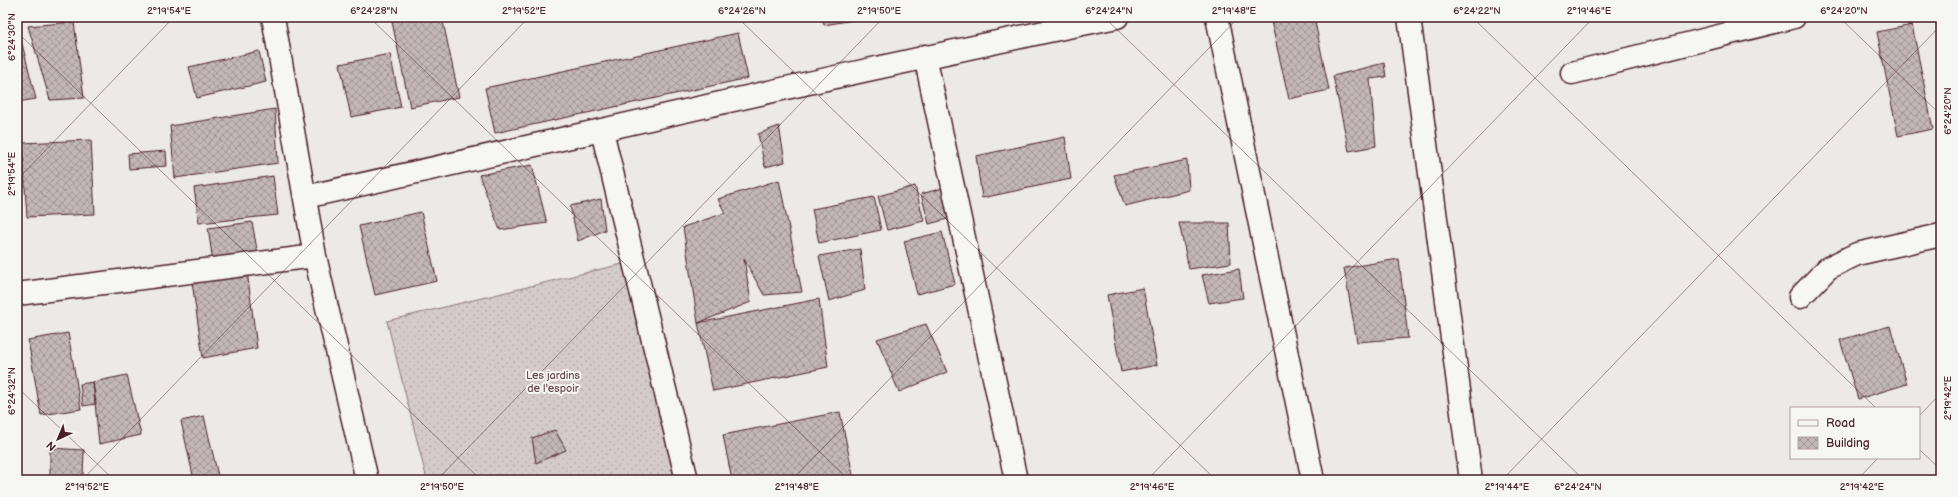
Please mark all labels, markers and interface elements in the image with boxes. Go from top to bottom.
text: 2°19'54"E [147,5,192,17]
text: 6°24'28"N [350,5,398,17]
text: 2°19'52"E [502,5,546,17]
text: 6°24'26"N [718,5,766,17]
text: 2°19'50"E [857,5,901,17]
text: 6°24'24"N [1085,5,1133,17]
text: 2°19'48"E [1212,5,1257,17]
text: 6°24'22"N [1453,5,1501,17]
text: 2°19'46"E [1567,5,1612,17]
text: 6°24'20"N [1820,5,1868,17]
text: 6°24'30"N [6,13,18,61]
text: 6°24'20"N [1942,87,1954,135]
text: 2°19'54"E [6,151,18,196]
text: 6°24'32"N [6,367,18,415]
park label: Les jardins de l'espoir [526,369,581,395]
text: 2°19'42"E [1942,375,1954,420]
legend [1790,407,1920,459]
text: Road [1826,416,1855,431]
north arrow [38,419,78,459]
text: Building [1826,436,1870,451]
text: N [44,438,59,453]
text: 2°19'52"E [65,481,109,493]
text: 2°19'50"E [420,481,464,493]
text: 2°19'48"E [775,481,820,493]
text: 2°19'46"E [1130,481,1175,493]
text: 2°19'44"E [1485,481,1530,493]
text: 6°24'24"N [1554,481,1602,493]
text: 2°19'42"E [1840,481,1885,493]

